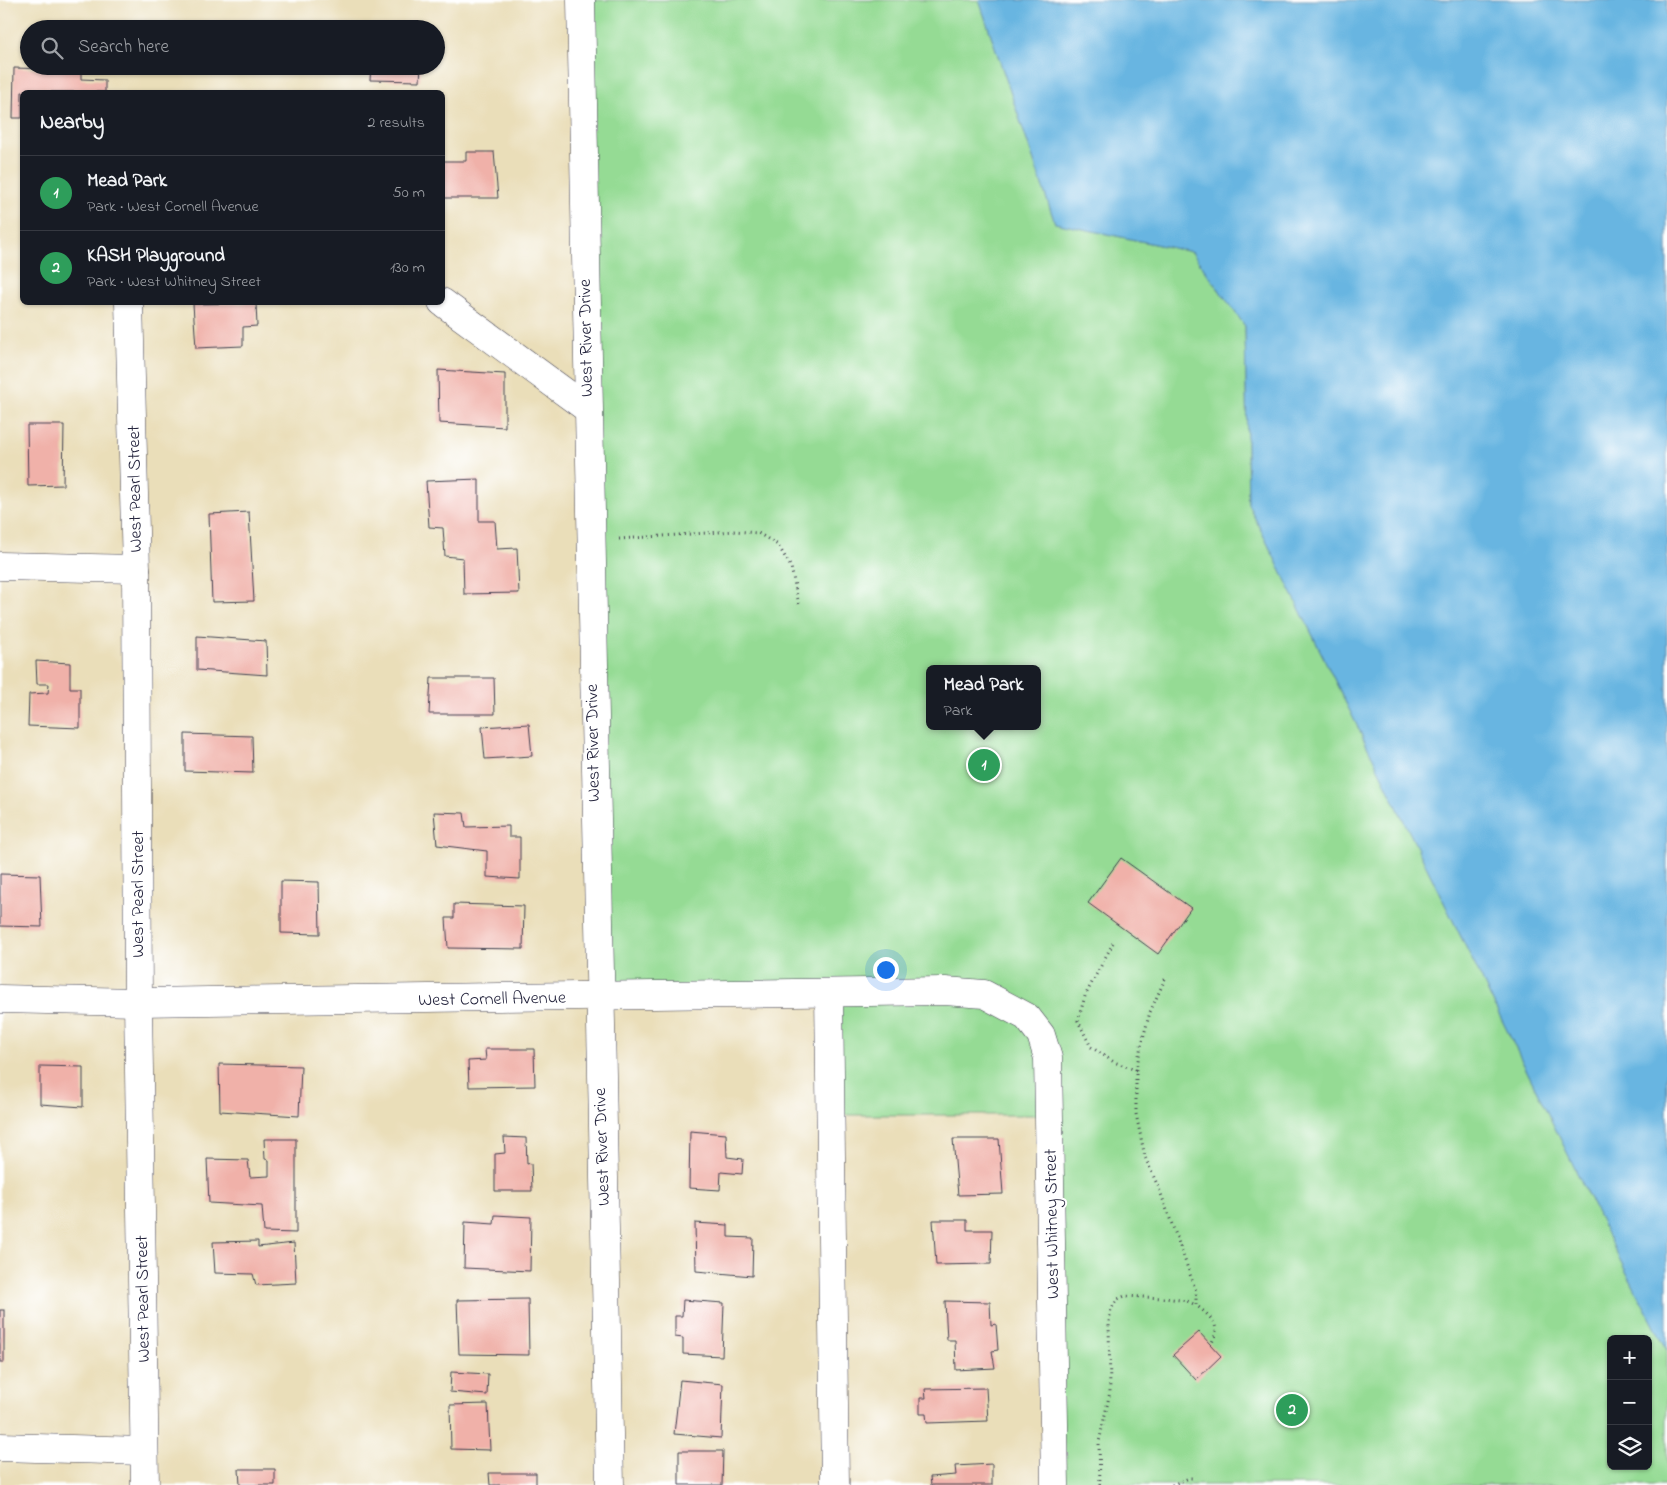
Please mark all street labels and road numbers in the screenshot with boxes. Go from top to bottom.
street label: West River Drive [573,278,601,397]
street label: West Pearl Street [122,425,150,553]
street label: West River Drive [580,683,608,802]
street label: West Pearl Street [126,830,152,958]
street label: West Cornell Avenue [418,986,567,1014]
street label: West River Drive [588,1087,618,1206]
street label: West Whitney Street [1039,1149,1067,1299]
street label: West Pearl Street [130,1235,158,1363]

